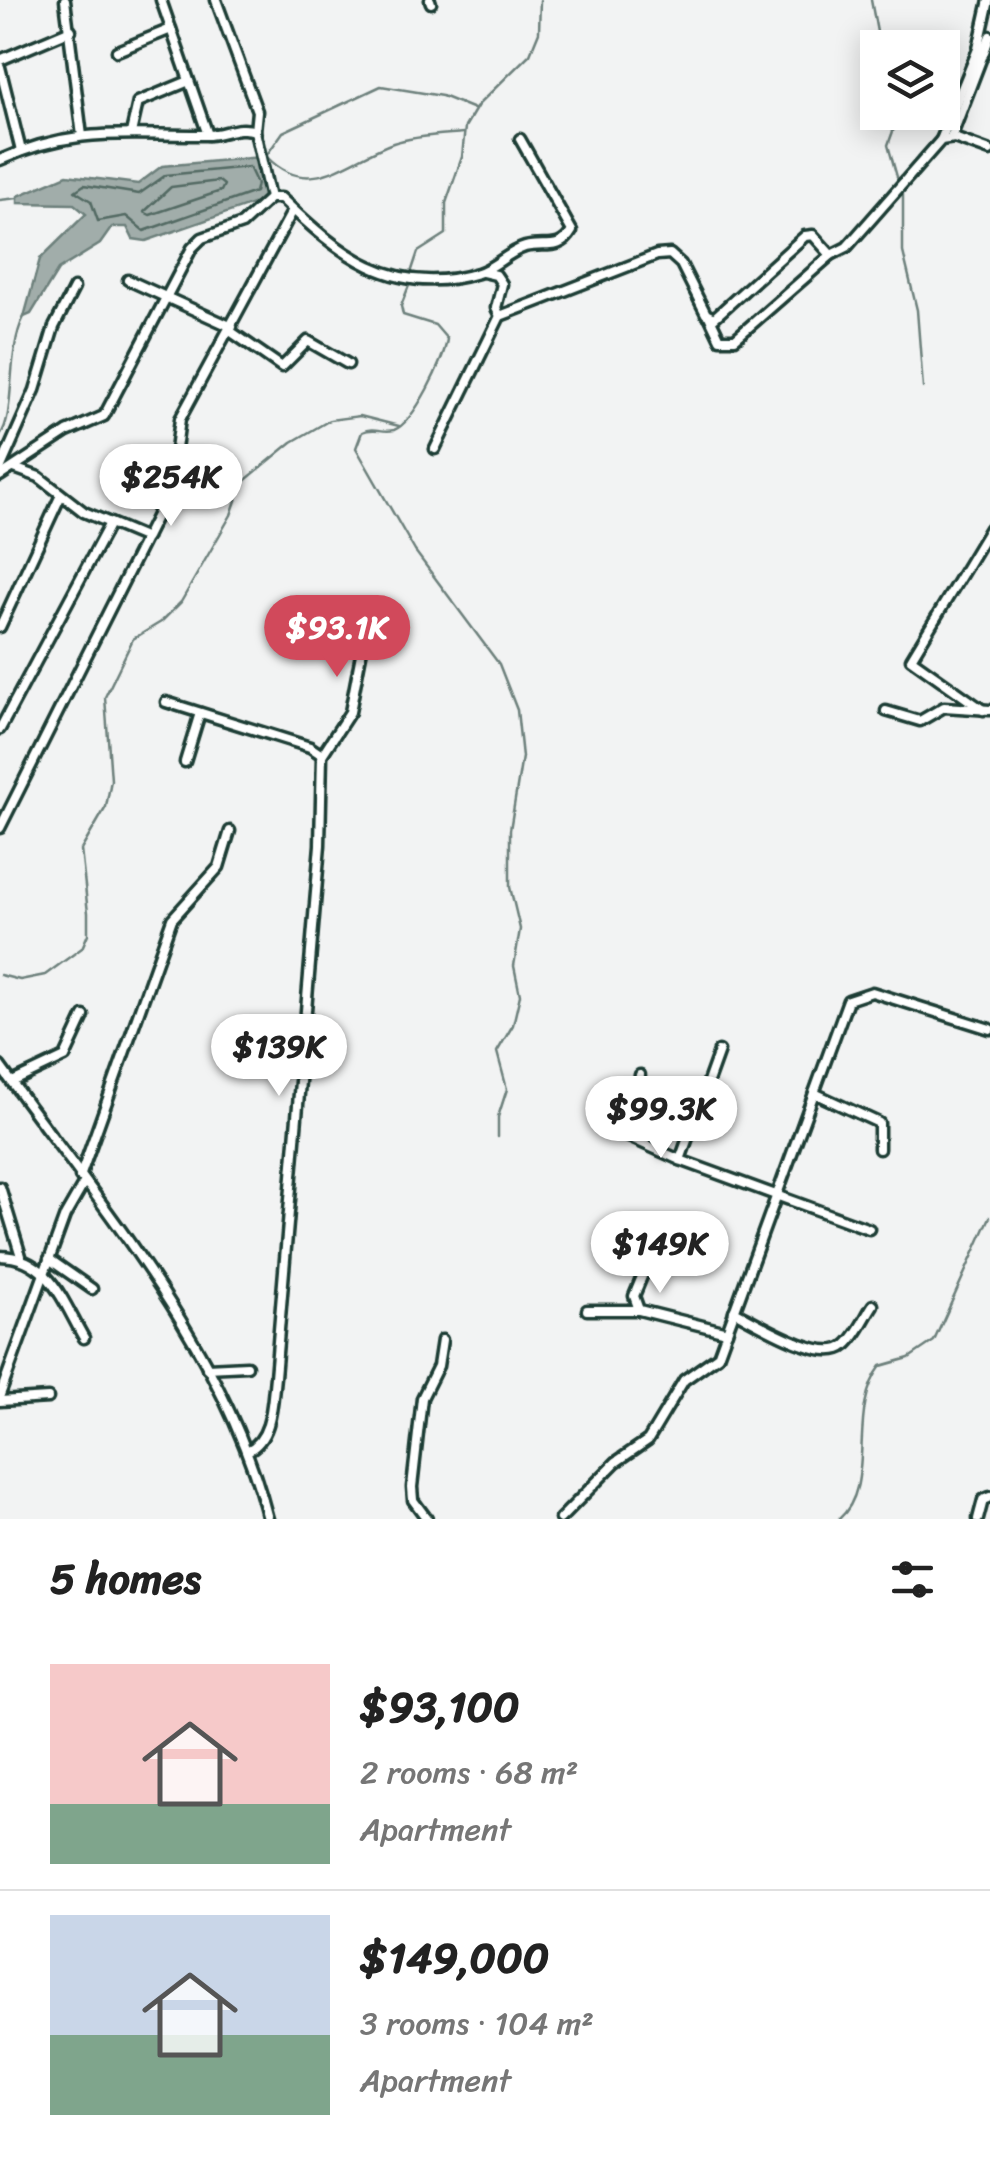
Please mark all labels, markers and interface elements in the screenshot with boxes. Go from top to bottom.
map controls [860,30,960,130]
button: layers [860,30,960,130]
pin: $254K [101,444,241,529]
text: $254K [121,448,221,505]
pin: $93.1K [256,595,418,680]
text: $93.1K [286,599,388,656]
pin: $139K [209,1014,349,1099]
text: $139K [233,1018,325,1075]
pin: $99.3K [580,1076,742,1161]
text: $99.3K [607,1080,715,1137]
pin: $149K [590,1211,730,1296]
text: $149K [613,1215,707,1272]
text: 5 homes [50,1542,201,1616]
icon: filters [885,1552,940,1607]
text: $93,100 [360,1670,520,1744]
icon: home [130,1704,250,1824]
text: 2 rooms · 68 m² [360,1744,578,1801]
text: Apartment [360,1801,511,1858]
text: $149,000 [360,1921,549,1995]
icon: home [130,1955,250,2075]
text: 3 rooms · 104 m² [360,1995,594,2052]
text: Apartment [360,2052,511,2109]

